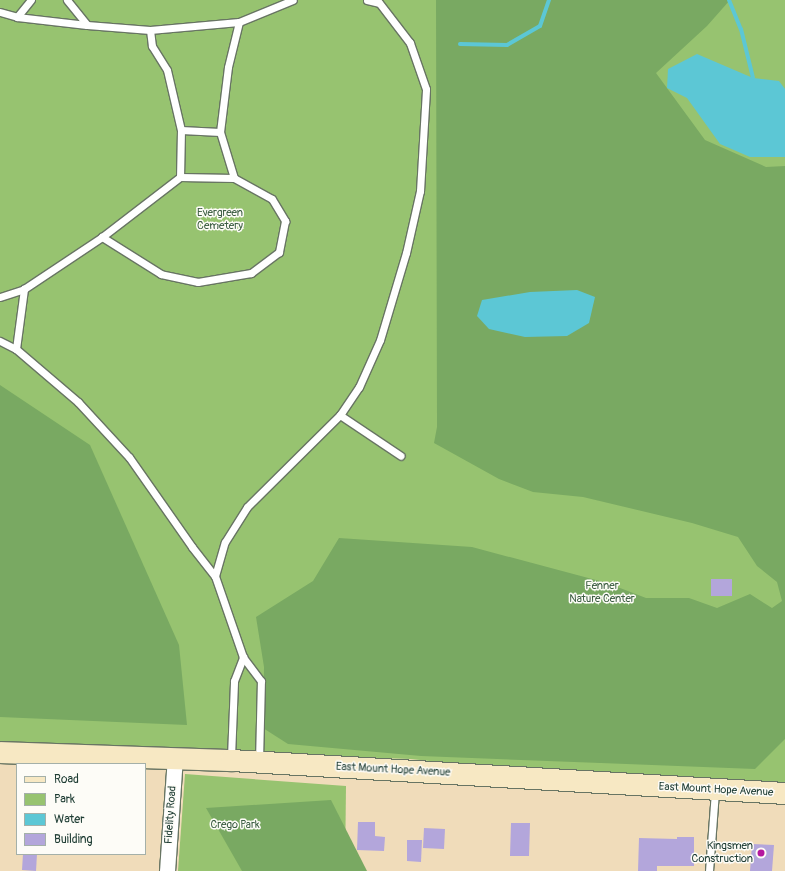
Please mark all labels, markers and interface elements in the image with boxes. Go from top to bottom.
park label: Evergreen Cemetery [197,207,243,233]
park label: Fenner Nature Center [569,580,635,606]
street label: East Mount Hope Avenue [335,760,451,780]
legend [16,763,146,855]
text: Road [54,772,79,787]
street label: East Mount Hope Avenue [658,780,774,800]
street label: Fidelity Road [162,785,180,845]
text: Park [54,792,75,807]
text: Water [54,812,85,827]
park label: Crego Park [210,818,260,832]
text: Building [54,832,93,847]
place label: Kingsmen Construction [692,840,753,866]
marker: Kingsmen Construction [756,848,766,858]

